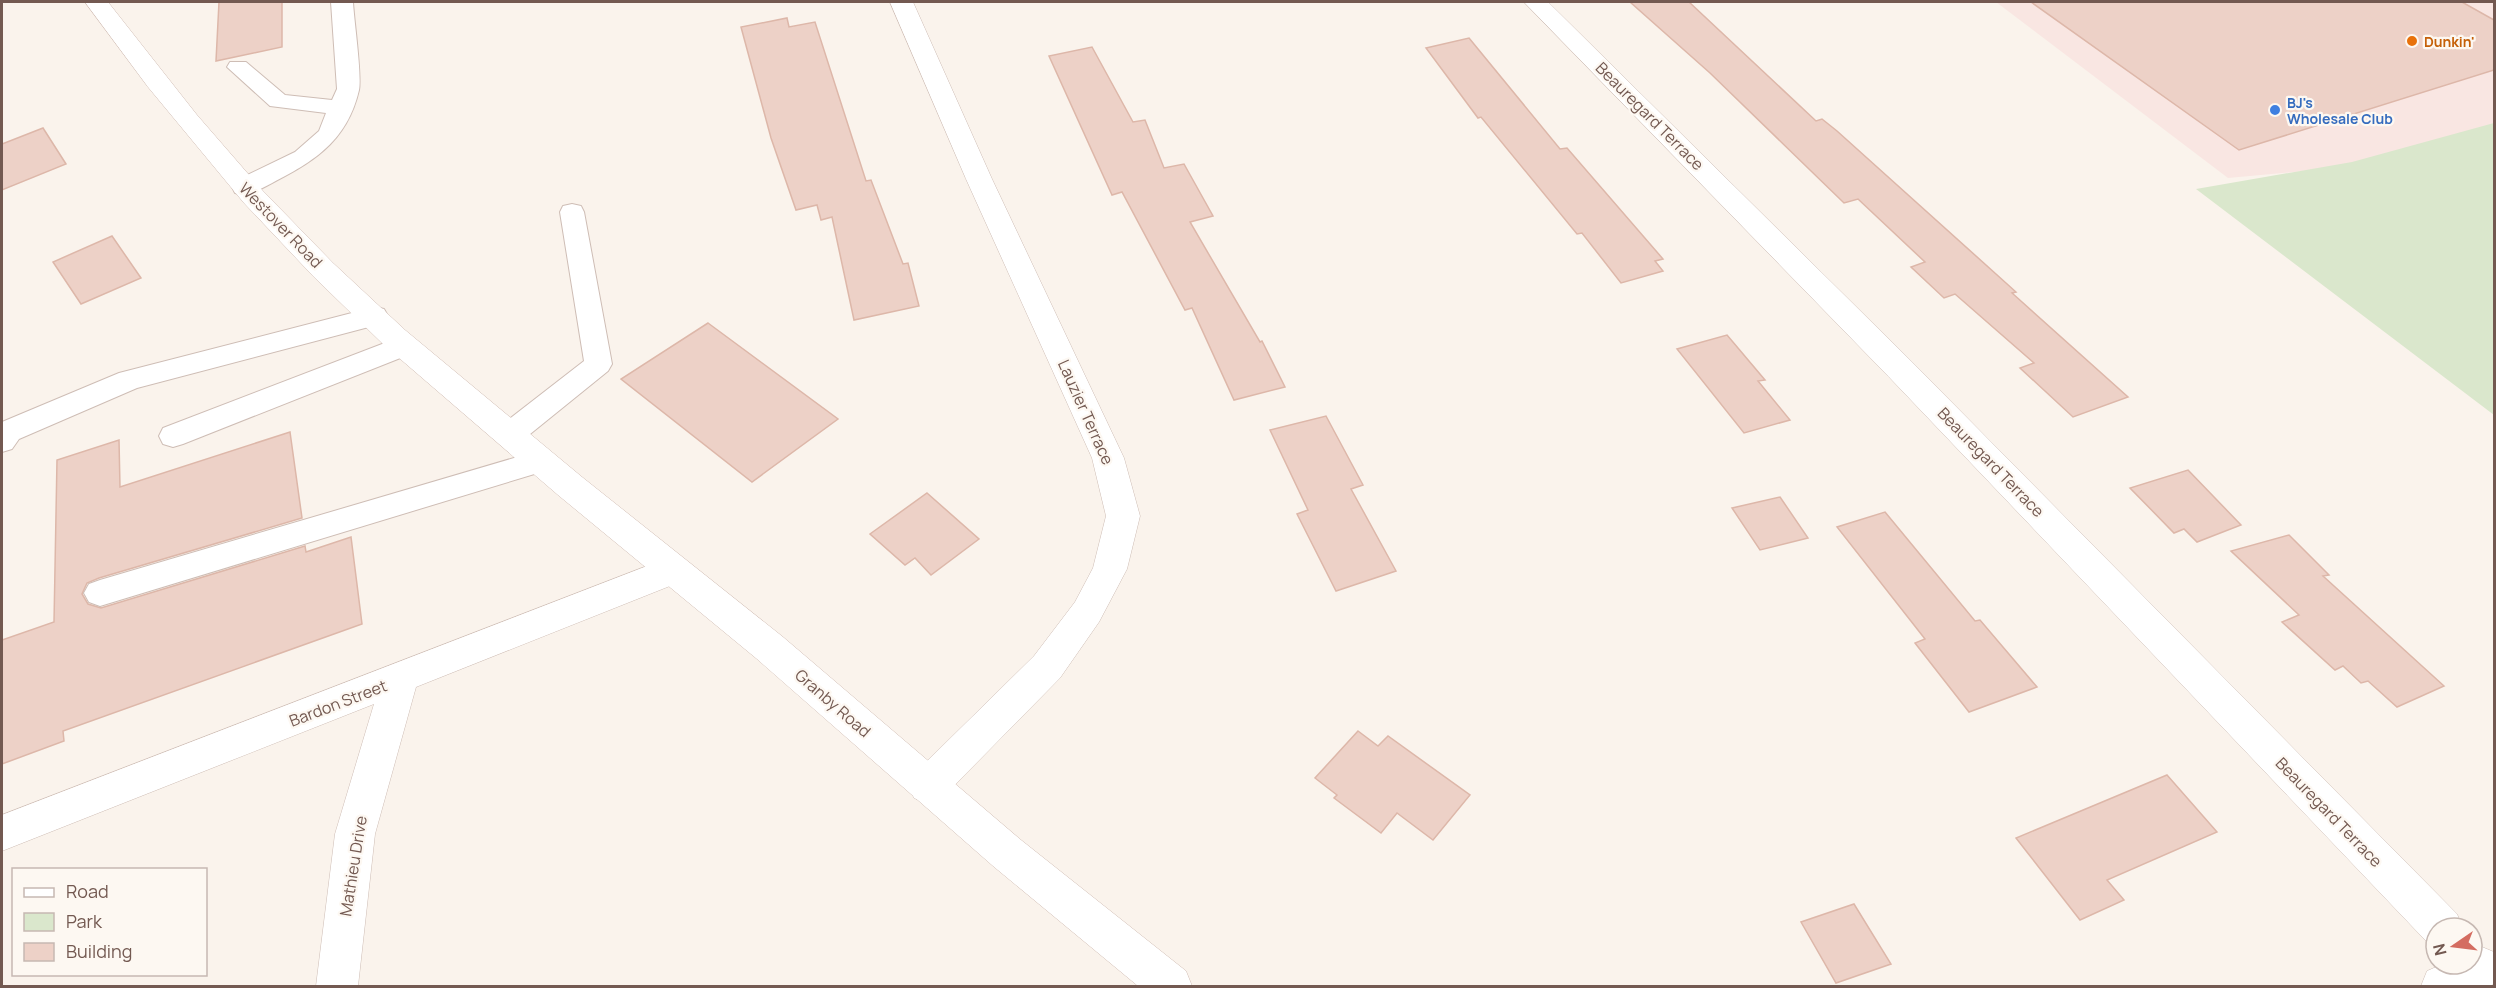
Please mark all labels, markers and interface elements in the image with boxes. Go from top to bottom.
place label: Dunkin' [2424,32,2475,51]
marker: Dunkin' [2405,34,2419,48]
street label: Beauregard Terrace [1591,57,1709,175]
place label: BJ's Wholesale Club [2287,93,2393,128]
marker: BJ's Wholesale Club [2268,103,2282,117]
street label: Westover Road [235,177,327,273]
street label: Lauzier Terrace [1053,356,1119,468]
street label: Beauregard Terrace [1933,402,2049,522]
street label: Granby Road [790,664,876,742]
street label: Bardon Street [286,674,390,732]
street label: Beauregard Terrace [2271,752,2387,872]
street label: Mathieu Drive [334,814,372,918]
legend [12,868,207,976]
text: Road [66,879,109,903]
text: Park [66,909,103,933]
north arrow [2424,916,2484,976]
text: Building [66,939,132,963]
text: N [2427,941,2452,958]

